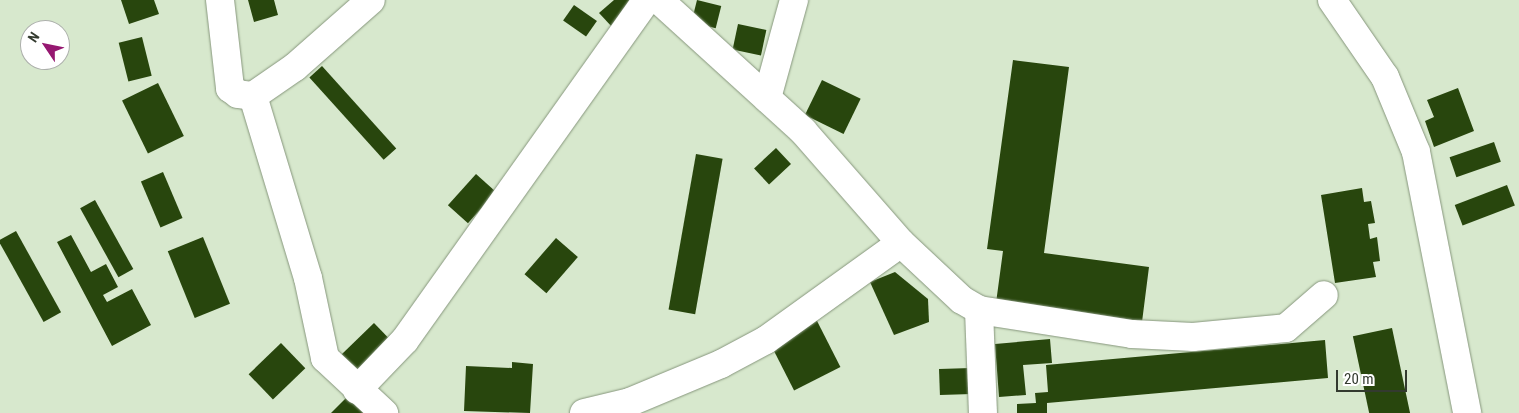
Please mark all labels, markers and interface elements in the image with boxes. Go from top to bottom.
north arrow [20,20,70,70]
text: N [24,29,42,45]
scale bar [1339,360,1410,392]
text: 20 m [1344,370,1374,388]

